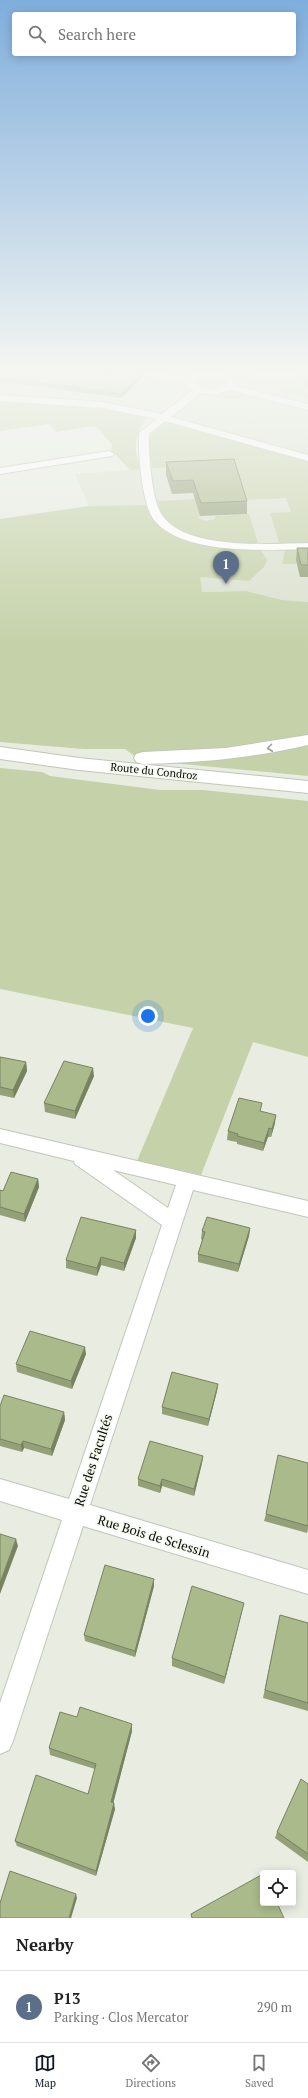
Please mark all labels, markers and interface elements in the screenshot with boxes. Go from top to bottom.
search box [12,12,296,56]
icon: search [26,23,48,45]
text: Search here [58,24,136,44]
pin: 1 [213,551,239,584]
one-way arrow [267,743,273,752]
street label: Route du Condroz [110,759,198,783]
your location [138,1006,158,1026]
street label: Rue des Facultés [70,1412,116,1508]
street label: Rue Bois de Sclessin [96,1510,213,1562]
map controls [260,1870,296,1906]
button: locate [260,1870,296,1906]
text: Nearby [16,1933,74,1956]
text: P13 [54,1988,81,2008]
text: 1 [25,1998,33,2016]
text: 290 m [257,1998,292,2016]
text: Parking · Clos Mercator [54,2008,189,2026]
tab: Map [34,2052,56,2090]
tab: Directions [125,2052,176,2090]
tab: Saved [245,2052,274,2090]

